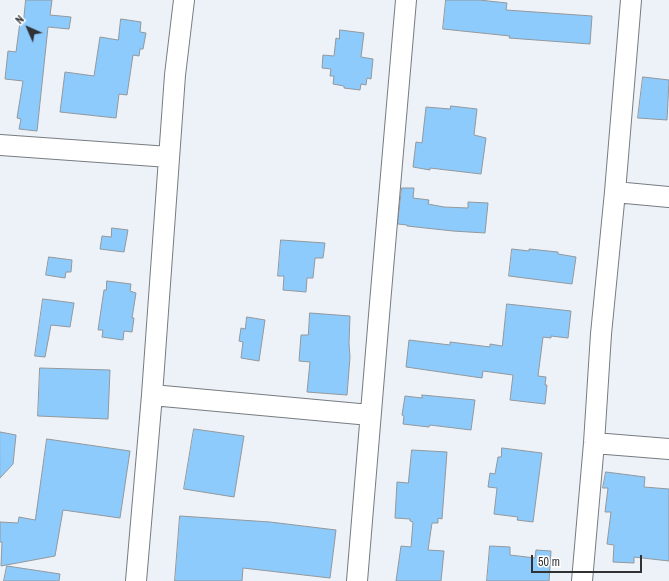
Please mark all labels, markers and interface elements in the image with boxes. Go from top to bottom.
north arrow [8,8,48,48]
text: N [12,12,27,27]
scale bar [533,547,644,573]
text: 50 m [538,554,560,570]

